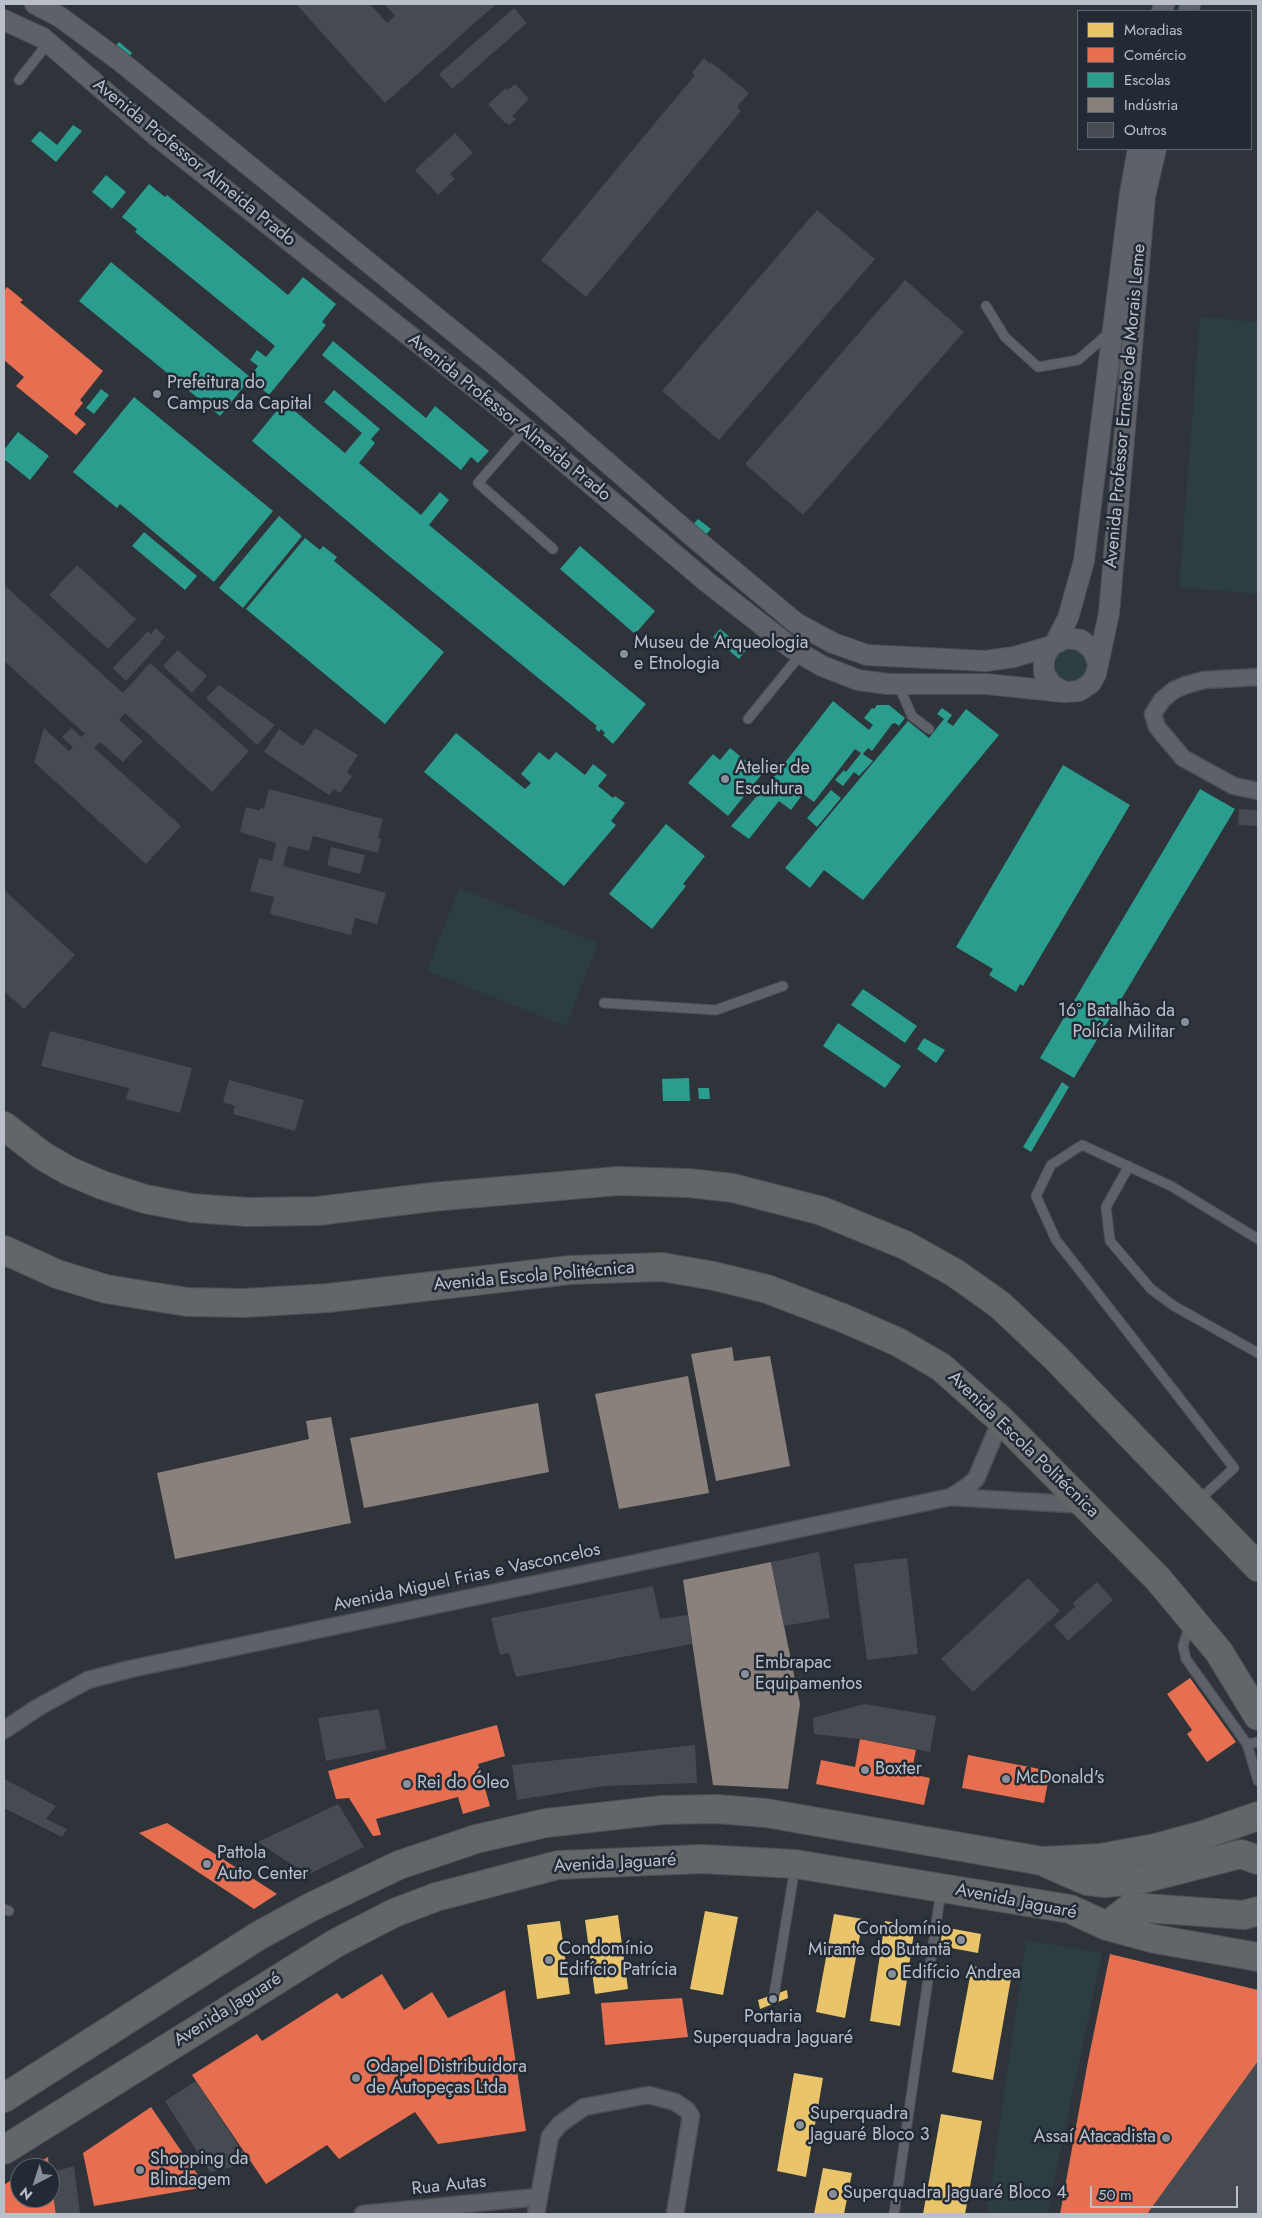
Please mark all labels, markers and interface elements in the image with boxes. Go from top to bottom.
legend [1077,10,1252,150]
text: Moradias [1124,19,1182,41]
text: Comércio [1124,44,1186,66]
text: Escolas [1124,69,1170,91]
street label: Avenida Professor Almeida Prado [88,74,300,252]
text: Indústria [1124,94,1178,116]
text: Outros [1124,119,1166,141]
street label: Avenida Professor Ernesto de Morais Leme [1101,243,1151,569]
street label: Avenida Professor Almeida Prado [403,329,615,507]
place label: Prefeitura do Campus da Capital [167,373,312,416]
marker: Prefeitura do Campus da Capital [151,388,163,400]
place label: Museu de Arqueologia e Etnologia [634,633,808,676]
marker: Museu de Arqueologia e Etnologia [618,648,630,660]
place label: Atelier de Escultura [735,758,810,801]
marker: Atelier de Escultura [719,773,731,785]
place label: 16º Batalhão da Polícia Militar [1058,1001,1175,1044]
marker: 16º Batalhão da Polícia Militar [1179,1016,1191,1028]
street label: Avenida Escola Politécnica [433,1257,635,1297]
street label: Avenida Escola Politécnica [943,1367,1103,1523]
street label: Avenida Miguel Frias e Vasconcelos [331,1539,603,1617]
place label: Embrapac Equipamentos [755,1653,862,1696]
marker: Embrapac Equipamentos [739,1668,751,1680]
place label: Boxter [875,1759,922,1781]
marker: Boxter [859,1764,871,1776]
place label: McDonald's [1016,1768,1104,1790]
place label: Rei do Óleo [417,1773,509,1795]
marker: McDonald's [1000,1773,1012,1785]
marker: Rei do Óleo [401,1778,413,1790]
place label: Pattola Auto Center [217,1843,308,1886]
street label: Avenida Jaguaré [553,1850,677,1878]
marker: Pattola Auto Center [201,1858,213,1870]
street label: Avenida Jaguaré [954,1880,1078,1924]
place label: Condomínio Mirante do Butantã [808,1919,951,1962]
marker: Condomínio Mirante do Butantã [955,1934,967,1946]
place label: Condomínio Edifício Patrícia [559,1939,677,1982]
marker: Condomínio Edifício Patrícia [543,1954,555,1966]
place label: Edifício Andrea [902,1963,1021,1985]
street label: Avenida Jaguaré [170,1968,286,2052]
marker: Edifício Andrea [886,1968,898,1980]
marker: Portaria Superquadra Jaguaré [767,1993,779,2005]
place label: Portaria Superquadra Jaguaré [693,2007,853,2050]
place label: Odapel Distribuidora de Autopeças Ltda [366,2057,527,2100]
marker: Odapel Distribuidora de Autopeças Ltda [350,2072,362,2084]
place label: Superquadra Jaguaré Bloco 3 [810,2104,930,2146]
marker: Superquadra Jaguaré Bloco 3 [794,2119,806,2131]
place label: Assaí Atacadista [1034,2127,1156,2149]
marker: Assaí Atacadista [1160,2132,1172,2144]
place label: Shopping da Blindagem [150,2149,248,2192]
north arrow [10,2158,60,2208]
marker: Shopping da Blindagem [134,2164,146,2176]
street label: Rua Autas [411,2171,487,2201]
scale bar [1092,2176,1240,2208]
text: N [15,2182,37,2205]
place label: Superquadra Jaguaré Bloco 4 [843,2183,1067,2205]
text: 50 m [1098,2184,1132,2206]
marker: Superquadra Jaguaré Bloco 4 [827,2188,839,2200]

